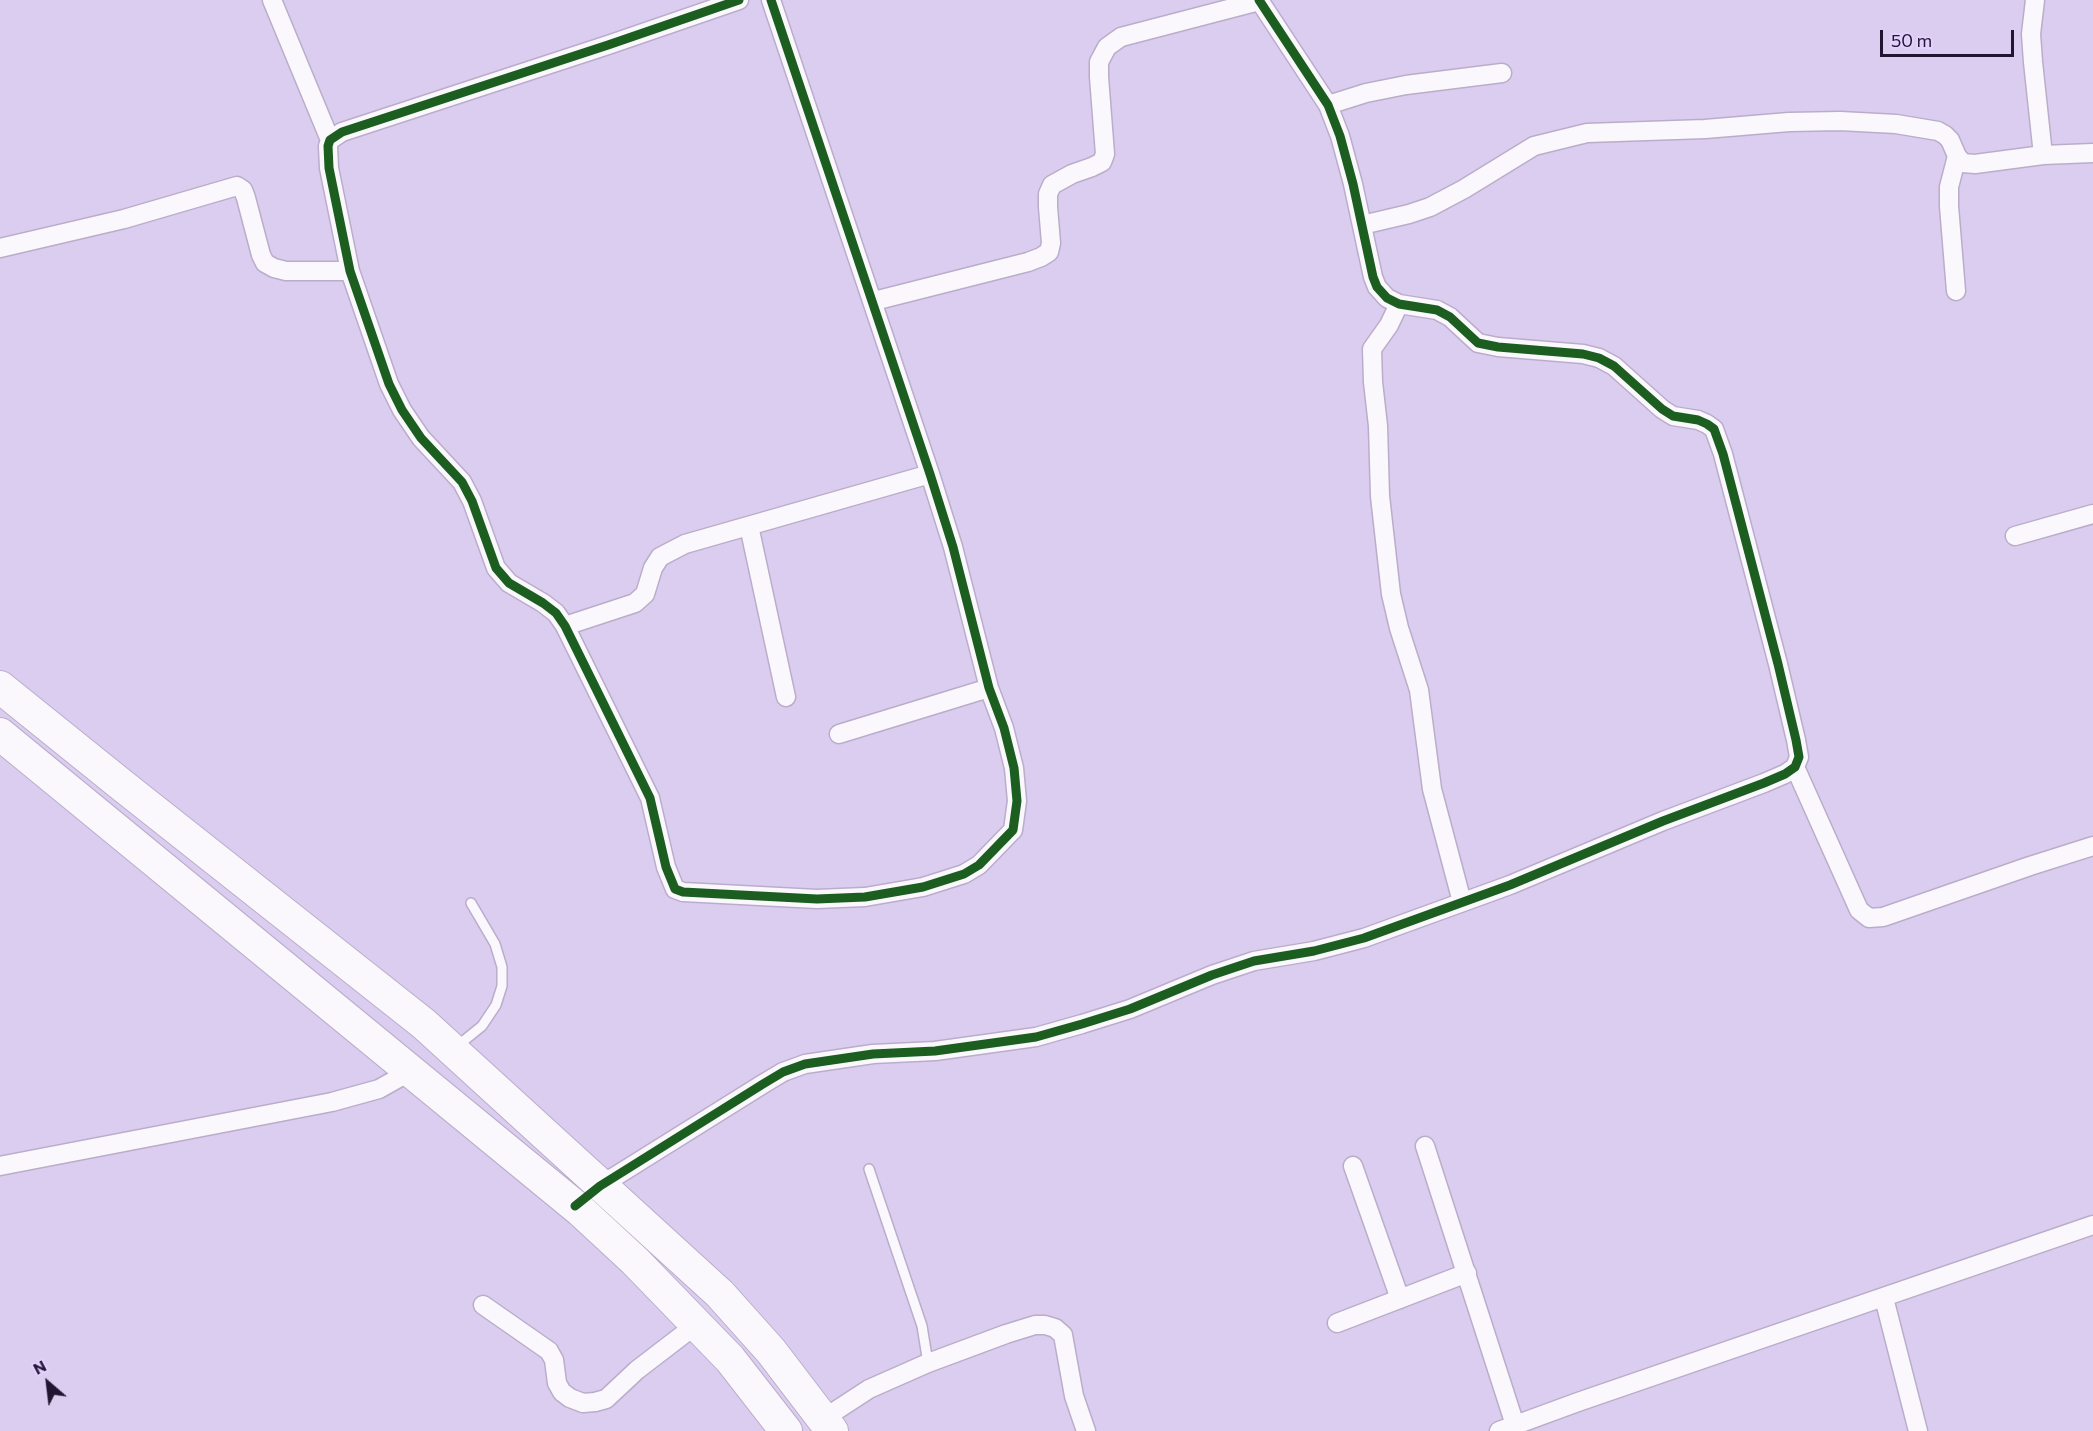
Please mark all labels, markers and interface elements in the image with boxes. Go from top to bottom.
scale bar [1883,18,2016,56]
text: 50 m [1891,29,1932,51]
north arrow [18,1353,78,1413]
text: N [30,1355,49,1378]

